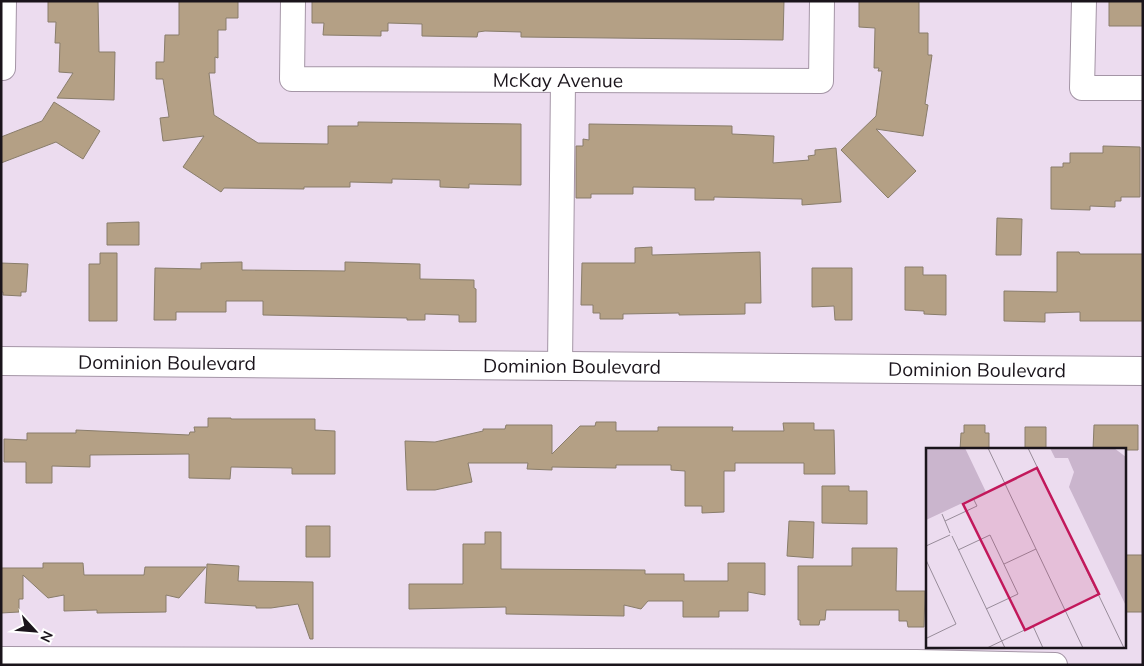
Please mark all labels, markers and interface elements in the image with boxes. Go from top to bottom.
street label: McKay Avenue [493,68,623,92]
street label: Dominion Boulevard [78,350,256,375]
street label: Dominion Boulevard [483,353,661,379]
street label: Dominion Boulevard [888,357,1066,382]
inset map [926,448,1126,648]
north arrow [10,606,60,656]
text: N [36,628,57,645]

